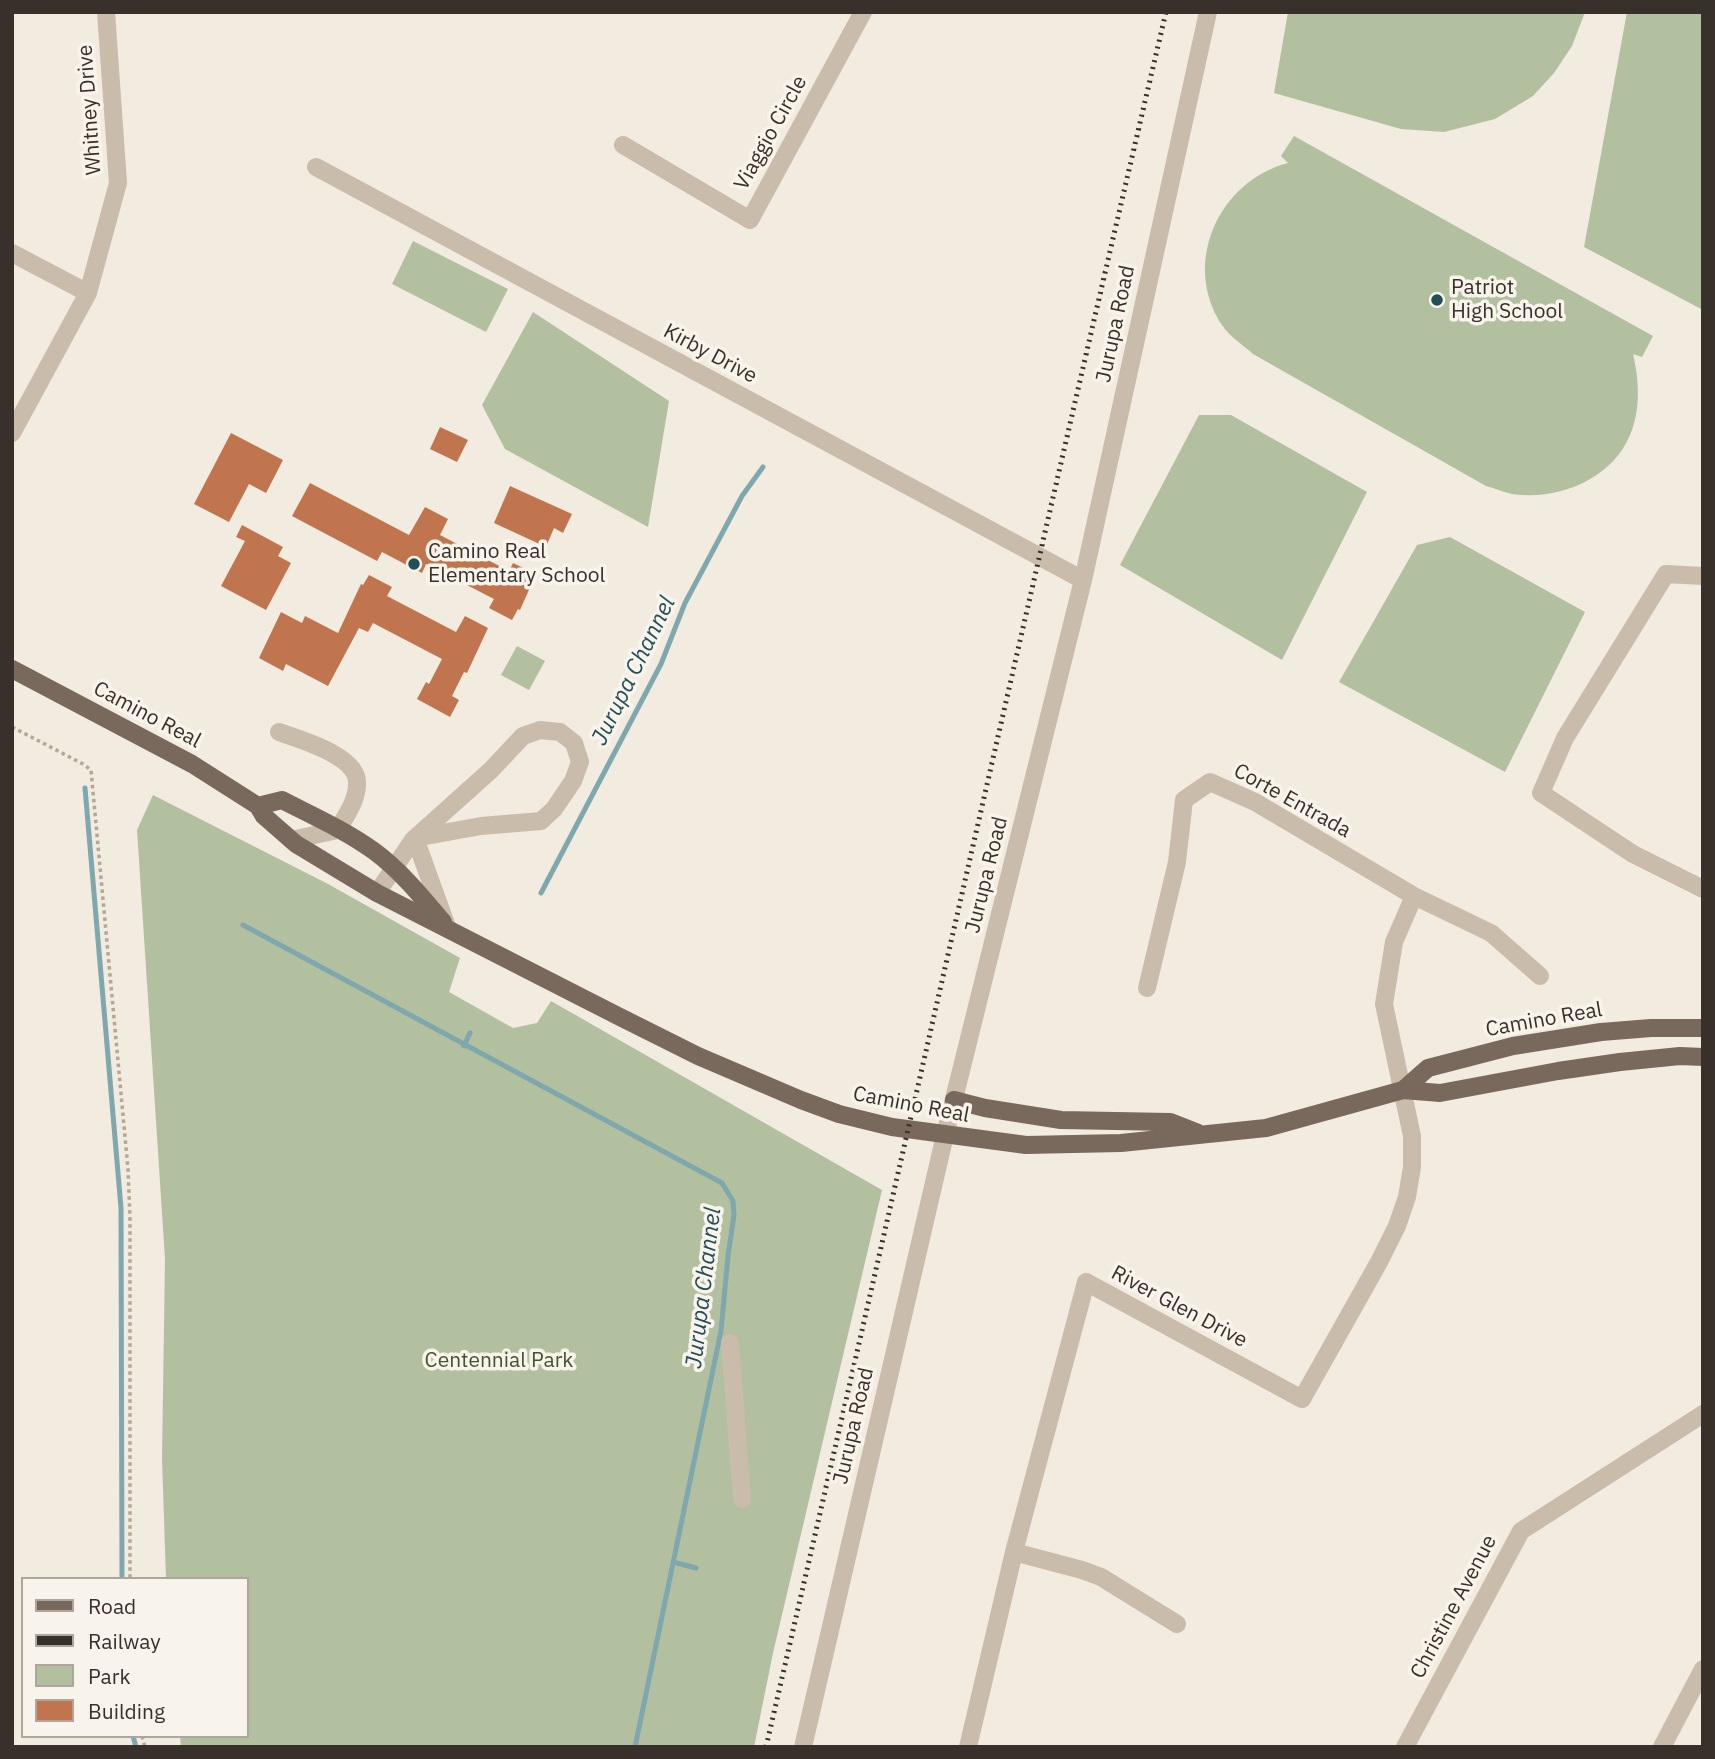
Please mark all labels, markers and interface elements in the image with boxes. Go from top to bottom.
street label: Whitney Drive [73,44,107,176]
street label: Viaggio Circle [729,71,813,195]
street label: Jurupa Road [1091,263,1141,385]
place label: Patriot High School [1451,275,1563,325]
marker: Patriot High School [1429,292,1445,308]
street label: Kirby Drive [659,319,761,389]
place label: Camino Real Elementary School [428,539,605,589]
marker: Camino Real Elementary School [406,556,422,572]
water label: Jurupa Channel [586,592,682,750]
street label: Camino Real [89,676,205,754]
street label: Corte Entrada [1229,758,1355,844]
street label: Jurupa Road [960,814,1014,936]
street label: Camino Real [1484,997,1604,1043]
street label: Camino Real [851,1081,971,1129]
water label: Jurupa Channel [680,1206,728,1370]
street label: River Glen Drive [1107,1261,1251,1353]
park label: Centennial Park [425,1348,573,1374]
street label: Jurupa Road [828,1365,880,1487]
street label: Christine Avenue [1406,1531,1502,1683]
legend [21,1577,248,1738]
text: Road [88,1592,136,1620]
text: Railway [88,1627,161,1655]
text: Park [88,1662,131,1690]
text: Building [88,1697,165,1725]

